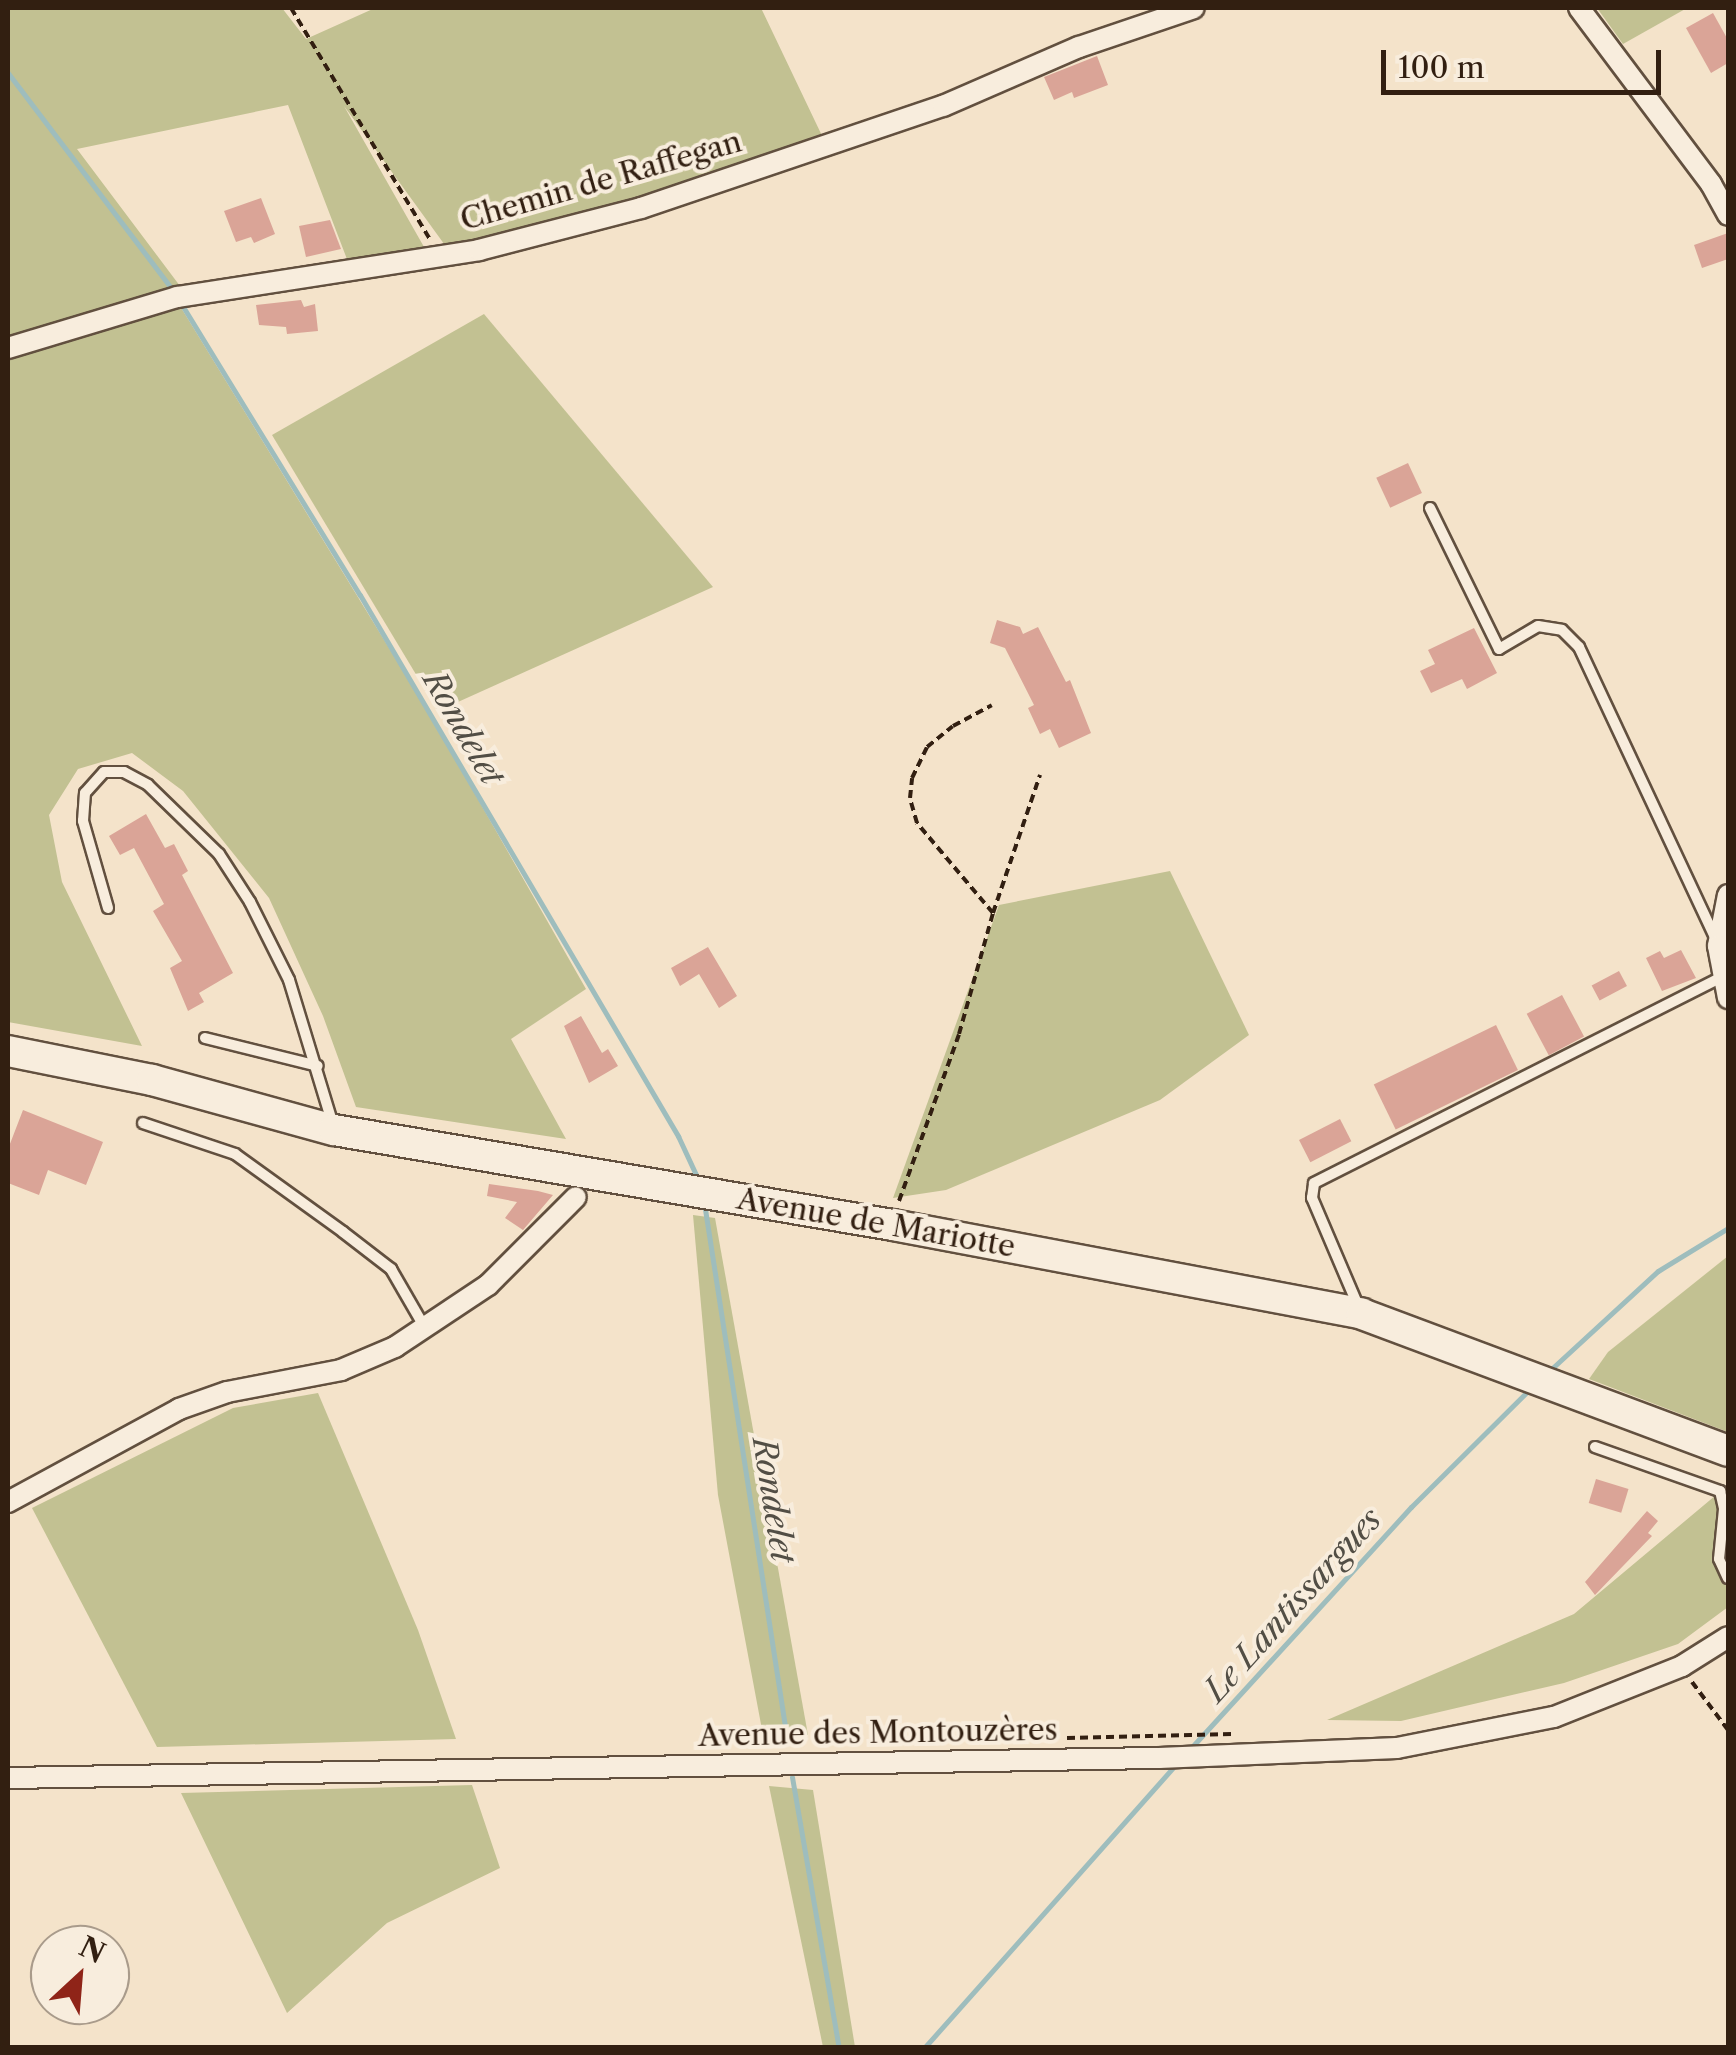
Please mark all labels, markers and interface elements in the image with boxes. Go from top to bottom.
scale bar [1386,30,1666,92]
text: 100 m [1398,49,1485,86]
street label: Chemin de Raffegan [456,124,746,238]
water label: Rondelet [415,664,511,792]
street label: Avenue de Mariotte [734,1181,1018,1265]
water label: Rondelet [744,1435,802,1565]
water label: Le Lantissargues [1196,1500,1390,1710]
street label: Avenue des Montouzères [698,1712,1058,1754]
north arrow [30,1925,130,2025]
text: N [74,1929,111,1970]

